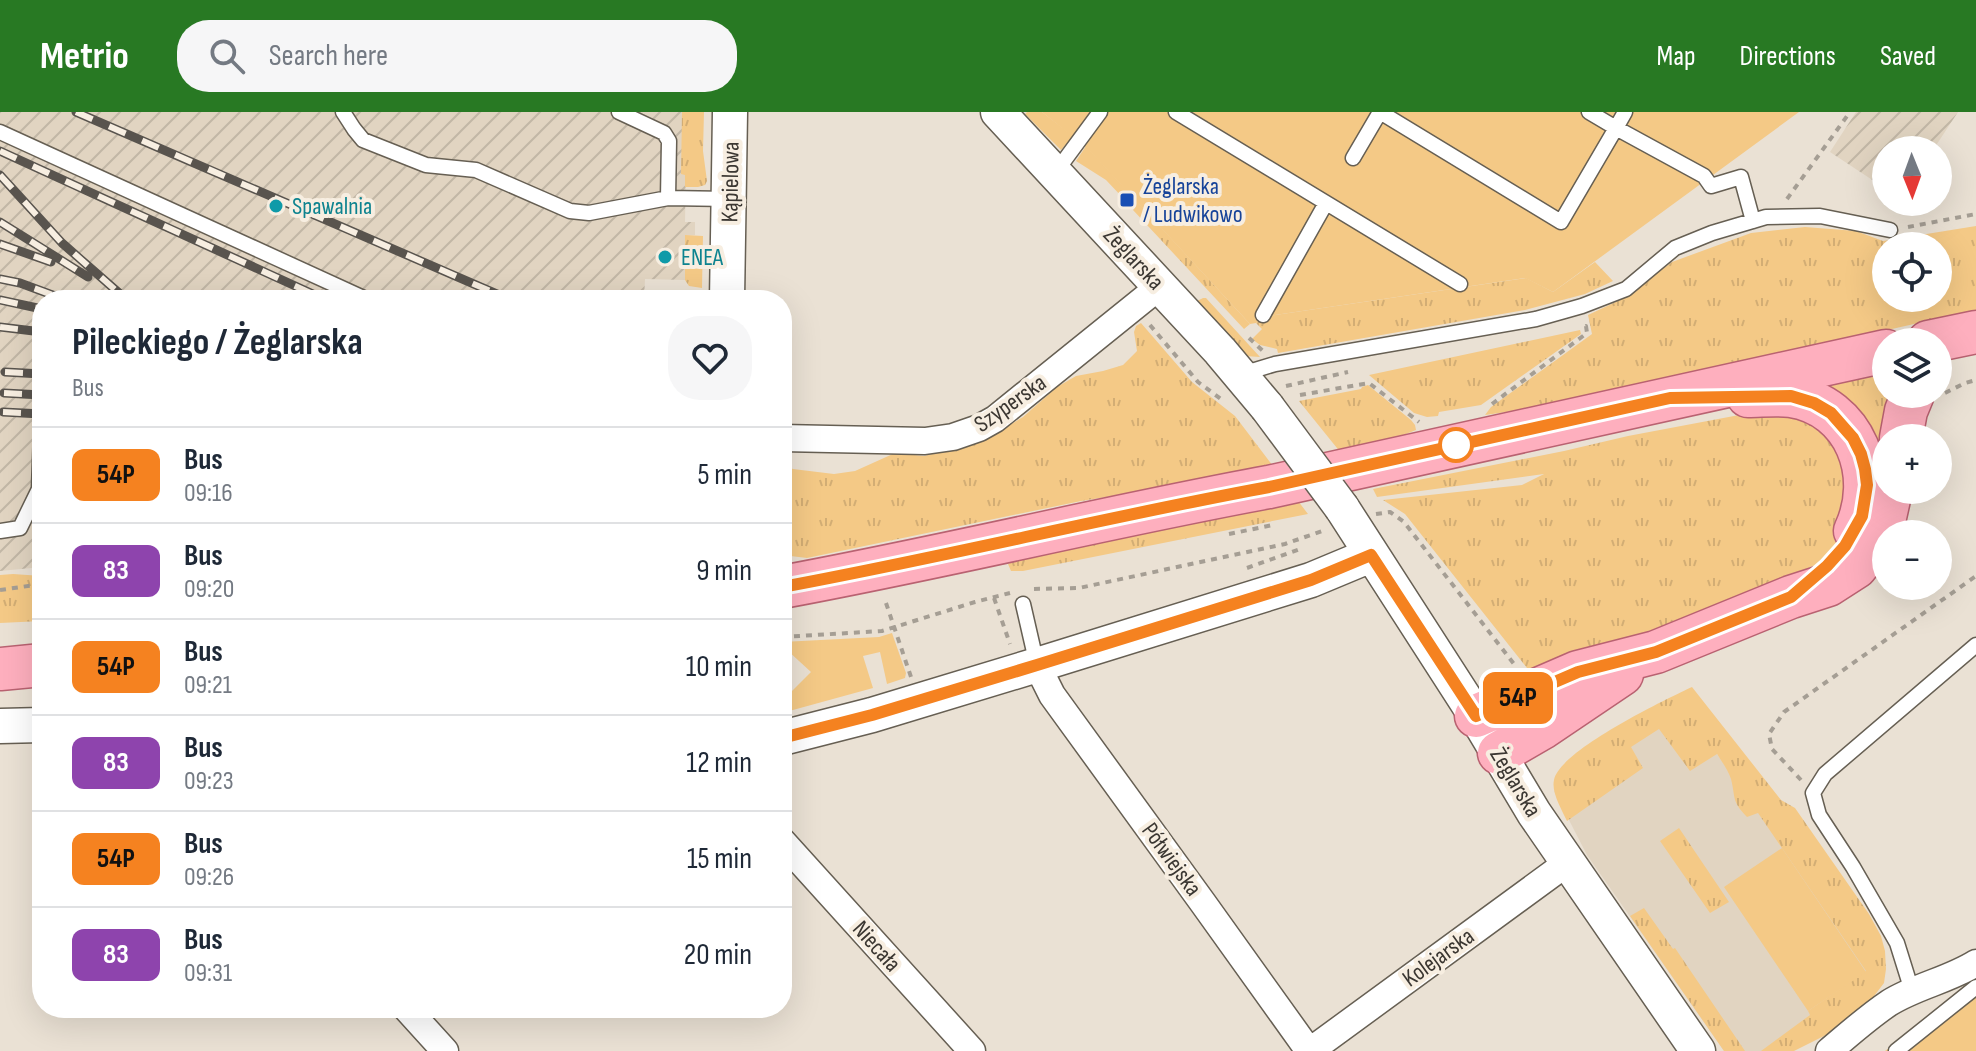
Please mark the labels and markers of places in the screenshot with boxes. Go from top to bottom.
place label: Żeglarska / Ludwikowo [1143,172,1243,229]
marker: Żeglarska / Ludwikowo [1118,191,1136,209]
place label: Spawalnia [292,192,372,221]
marker: Spawalnia [267,197,285,215]
place label: ENEA [681,243,724,272]
marker: ENEA [656,248,674,266]
unlabelled marker [1439,428,1473,462]

